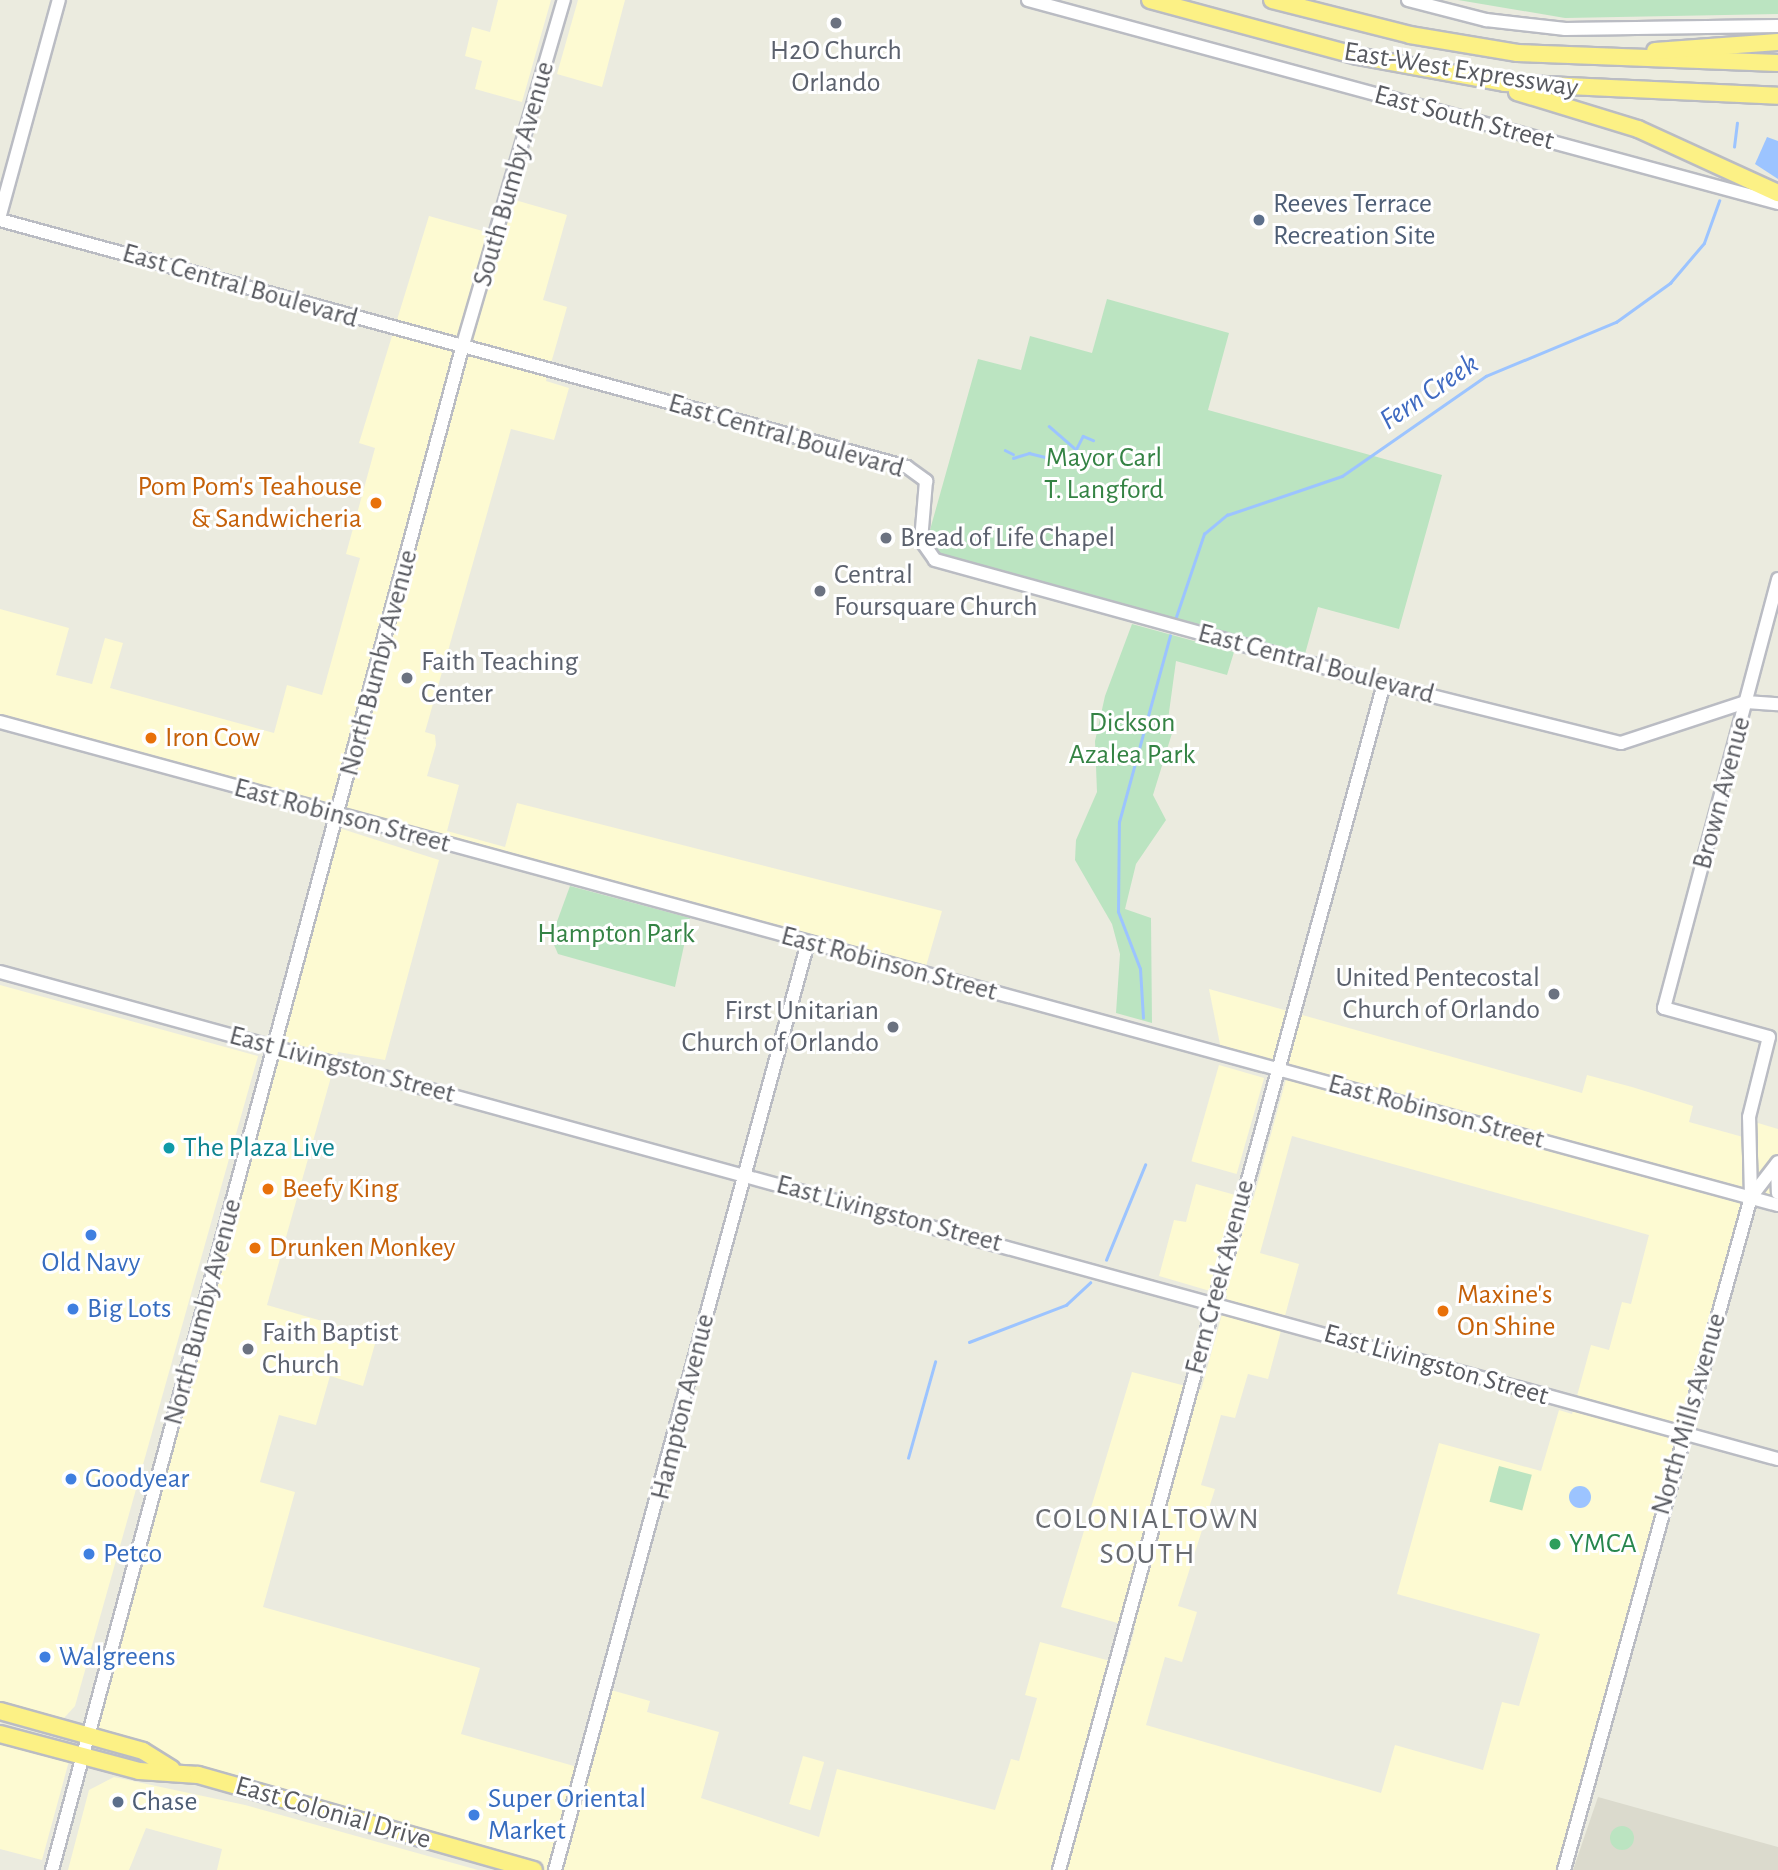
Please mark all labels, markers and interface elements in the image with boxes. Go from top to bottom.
marker: H2O Church Orlando [828,15,844,31]
place label: H2O Church Orlando [770,34,902,100]
street label: East-West Expressway [1341,35,1581,105]
street label: South Bumby Avenue [466,58,562,290]
street label: East South Street [1371,78,1557,158]
place label: Reeves Terrace Recreation Site [1273,187,1436,253]
marker: Reeves Terrace Recreation Site [1251,212,1267,228]
street label: East Central Boulevard [118,236,362,336]
water label: Fern Creek [1373,346,1485,438]
street label: East Central Boulevard [664,386,908,486]
park label: Mayor Carl T. Langford [1044,441,1164,507]
place label: Pom Pom's Teahouse & Sandwicheria [137,470,362,536]
marker: Pom Pom's Teahouse & Sandwicheria [368,495,384,511]
place label: Bread of Life Chapel [900,521,1115,555]
marker: Bread of Life Chapel [878,530,894,546]
street label: North Bumby Avenue [333,546,425,780]
place label: Central Foursquare Church [834,558,1038,624]
marker: Central Foursquare Church [812,583,828,599]
street label: East Central Boulevard [1194,616,1438,712]
place label: Faith Teaching Center [421,645,578,711]
marker: Faith Teaching Center [399,670,415,686]
park label: Dickson Azalea Park [1069,706,1195,772]
street label: Brown Avenue [1685,713,1759,873]
place label: Iron Cow [165,721,260,755]
marker: Iron Cow [143,730,159,746]
street label: East Robinson Street [230,771,454,861]
park label: Hampton Park [537,917,695,951]
street label: East Robinson Street [777,919,1001,1009]
place label: United Pentecostal Church of Orlando [1335,961,1540,1027]
marker: United Pentecostal Church of Orlando [1546,986,1562,1002]
place label: First Unitarian Church of Orlando [681,994,879,1060]
street label: East Livingston Street [225,1019,459,1111]
marker: First Unitarian Church of Orlando [885,1019,901,1035]
street label: East Robinson Street [1324,1067,1548,1157]
place label: The Plaza Live [183,1131,335,1165]
marker: The Plaza Live [161,1140,177,1156]
street label: East Livingston Street [772,1168,1006,1260]
place label: Beefy King [282,1172,398,1206]
street label: Fern Creek Avenue [1178,1176,1262,1378]
marker: Beefy King [260,1181,276,1197]
street label: North Bumby Avenue [157,1195,249,1429]
marker: Old Navy [83,1227,99,1243]
place label: Drunken Monkey [269,1231,456,1265]
marker: Drunken Monkey [247,1240,263,1256]
place label: Old Navy [42,1246,140,1280]
place label: Maxine's On Shine [1457,1278,1555,1344]
place label: Big Lots [87,1292,171,1326]
marker: Big Lots [65,1301,81,1317]
marker: Maxine's On Shine [1435,1303,1451,1319]
street label: North Mills Avenue [1644,1309,1734,1519]
street label: Hampton Avenue [644,1310,722,1504]
place label: Faith Baptist Church [262,1316,398,1382]
street label: East Livingston Street [1320,1317,1552,1413]
marker: Faith Baptist Church [240,1341,256,1357]
place label: Goodyear [85,1462,189,1496]
marker: Goodyear [63,1471,79,1487]
district label: COLONIALTOWN SOUTH [1037,1501,1259,1572]
place label: YMCA [1569,1527,1637,1561]
marker: YMCA [1547,1536,1563,1552]
place label: Petco [103,1537,162,1571]
marker: Petco [81,1546,97,1562]
place label: Walgreens [59,1640,176,1674]
marker: Walgreens [37,1649,53,1665]
street label: East Colonial Drive [231,1769,435,1857]
place label: Super Oriental Market [488,1782,646,1848]
place label: Chase [132,1785,197,1819]
marker: Chase [110,1794,126,1810]
marker: Super Oriental Market [466,1807,482,1823]

